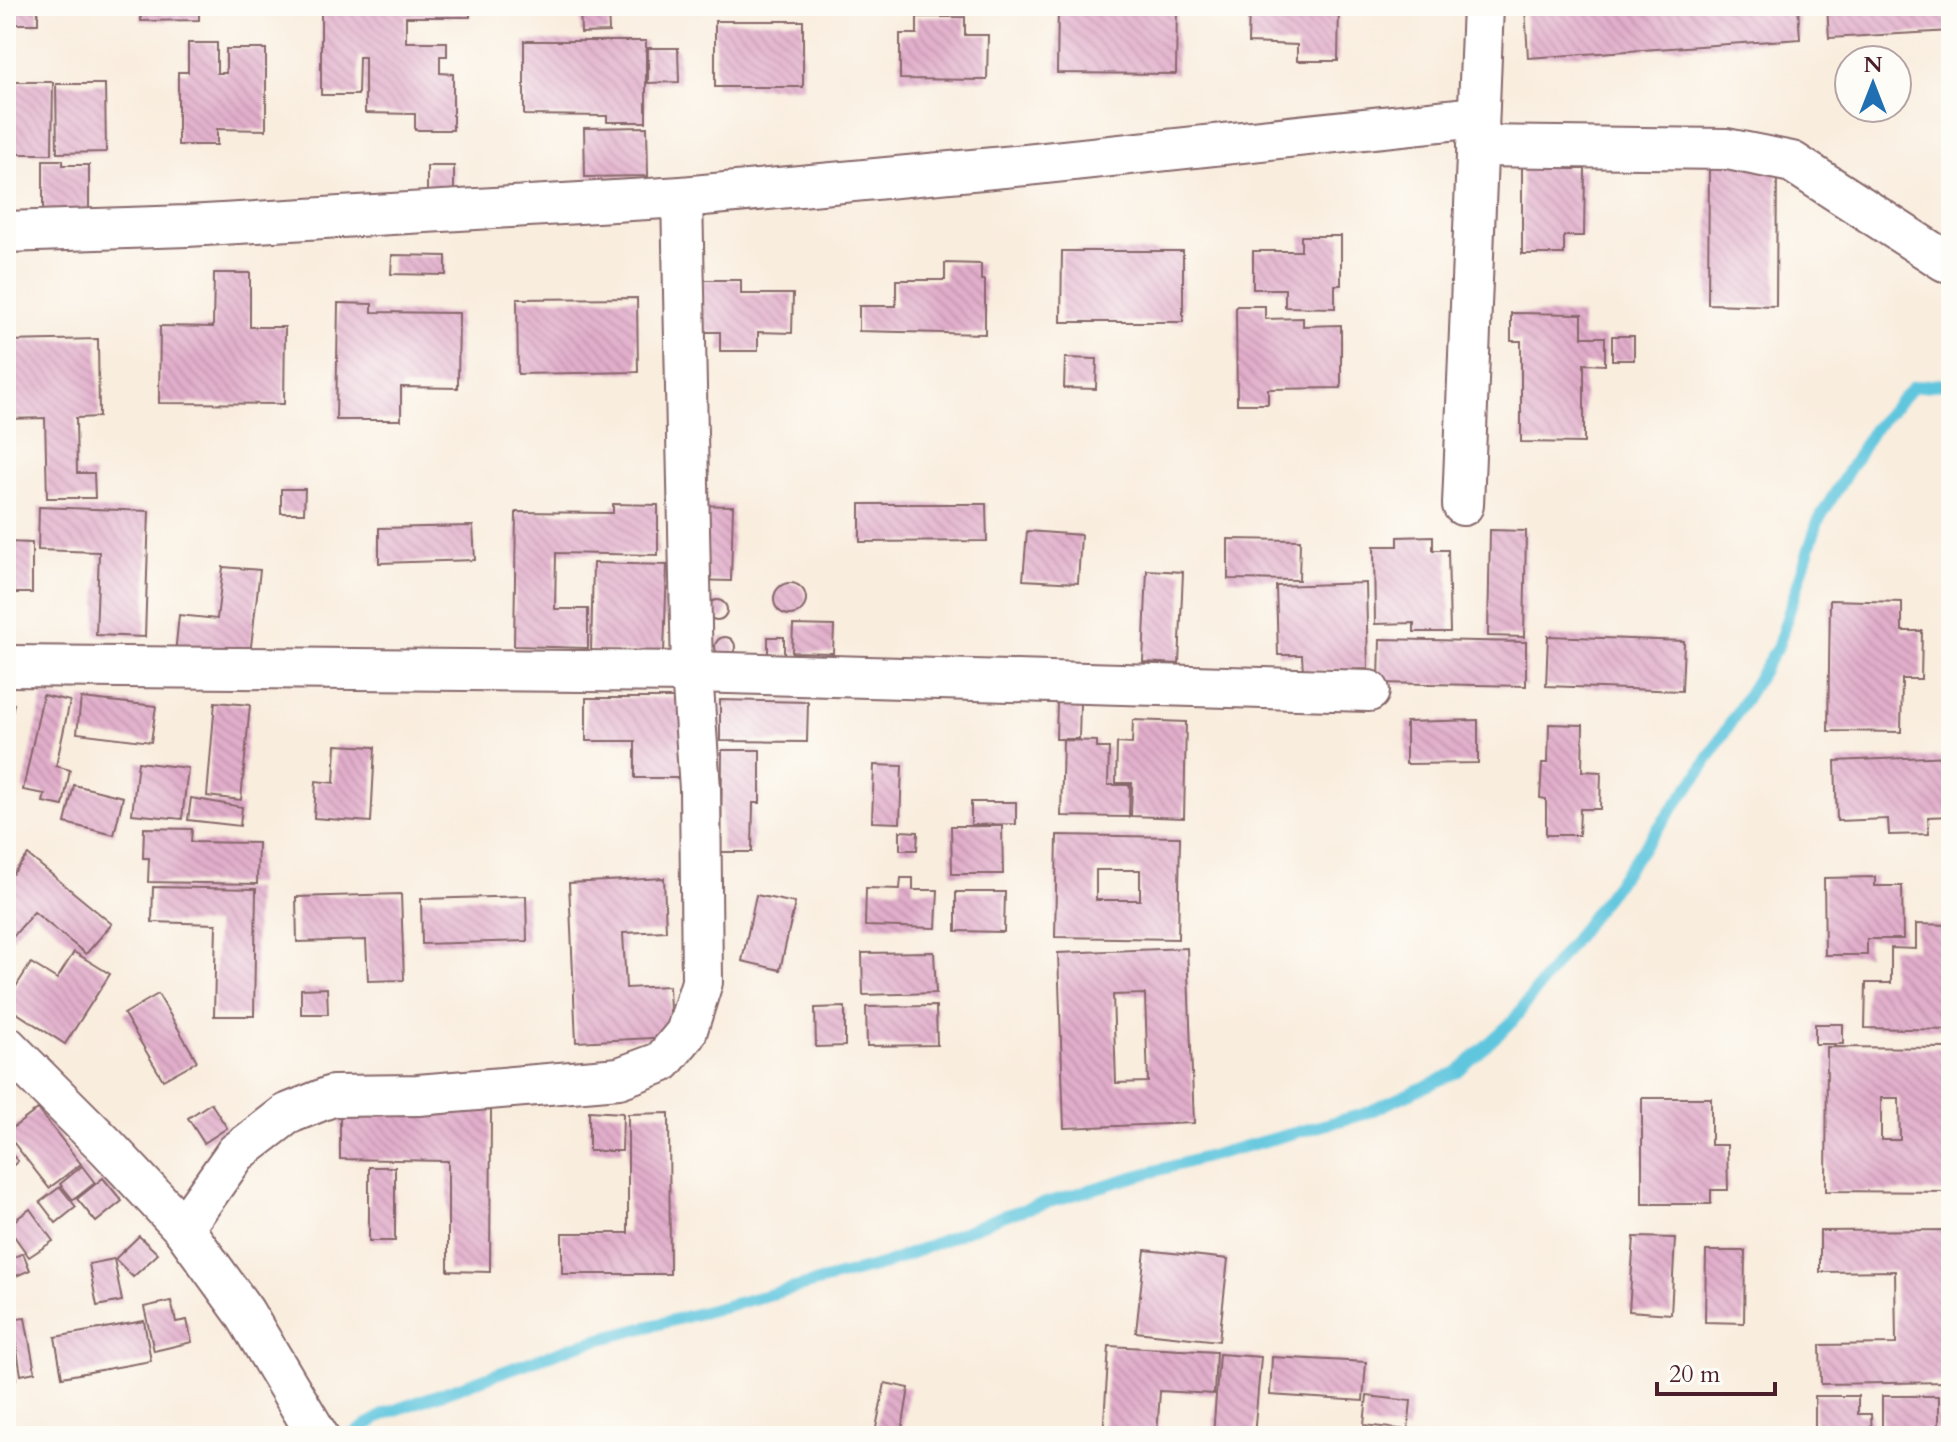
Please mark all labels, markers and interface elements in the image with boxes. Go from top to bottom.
north arrow [1833,44,1913,124]
text: N [1863,50,1883,80]
scale bar [1657,1346,1775,1396]
text: 20 m [1669,1358,1721,1391]

